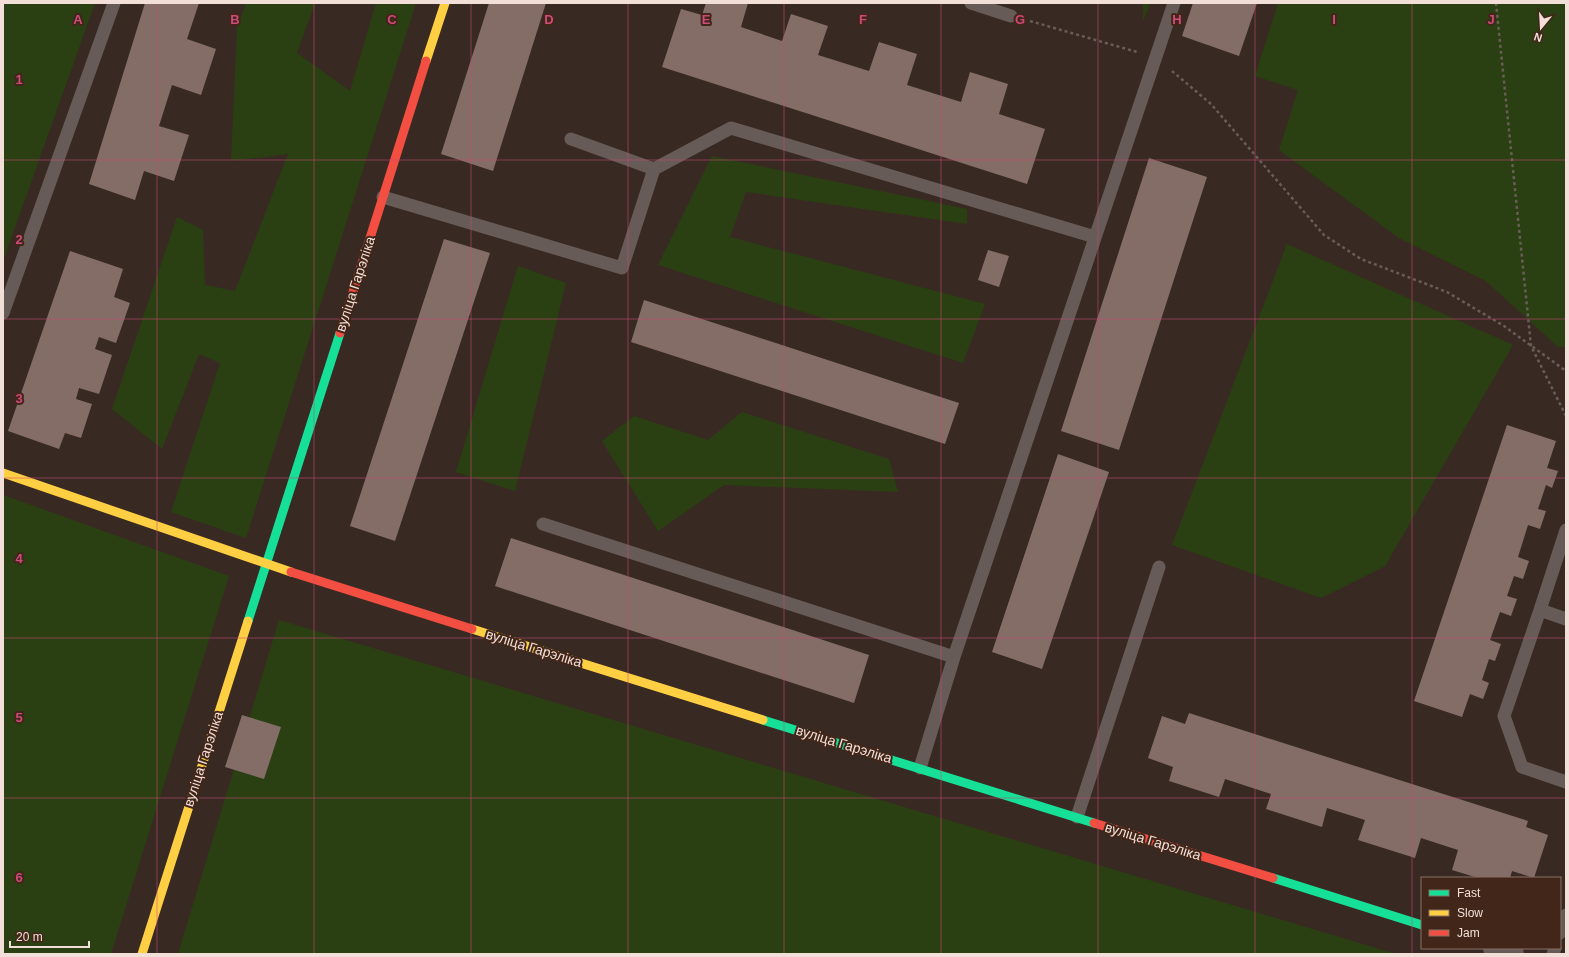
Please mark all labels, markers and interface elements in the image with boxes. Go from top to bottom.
north arrow [1521,8,1561,48]
text: A [73,12,83,27]
text: B [230,12,240,27]
text: C [387,12,397,27]
text: D [544,12,554,27]
text: E [702,12,711,27]
text: F [859,12,867,27]
text: G [1015,12,1025,27]
text: H [1172,12,1182,27]
text: I [1332,12,1336,27]
text: J [1487,12,1495,27]
text: N [1532,31,1544,44]
text: 1 [15,72,23,87]
text: 2 [15,232,23,247]
street label: вуліца Гарэліка [332,234,378,334]
text: 3 [15,391,23,406]
text: 4 [15,551,23,566]
street label: вуліца Гарэліка [484,626,584,670]
street label: вуліца Гарэліка [180,709,226,809]
text: 5 [15,710,23,725]
street label: вуліца Гарэліка [794,722,894,766]
street label: вуліца Гарэліка [1103,819,1203,863]
text: 6 [15,870,23,885]
legend [1421,877,1561,949]
text: Fast [1457,886,1481,900]
text: Slow [1457,906,1483,920]
scale bar [10,923,89,949]
text: Jam [1457,926,1480,940]
text: 20 m [16,930,43,944]

